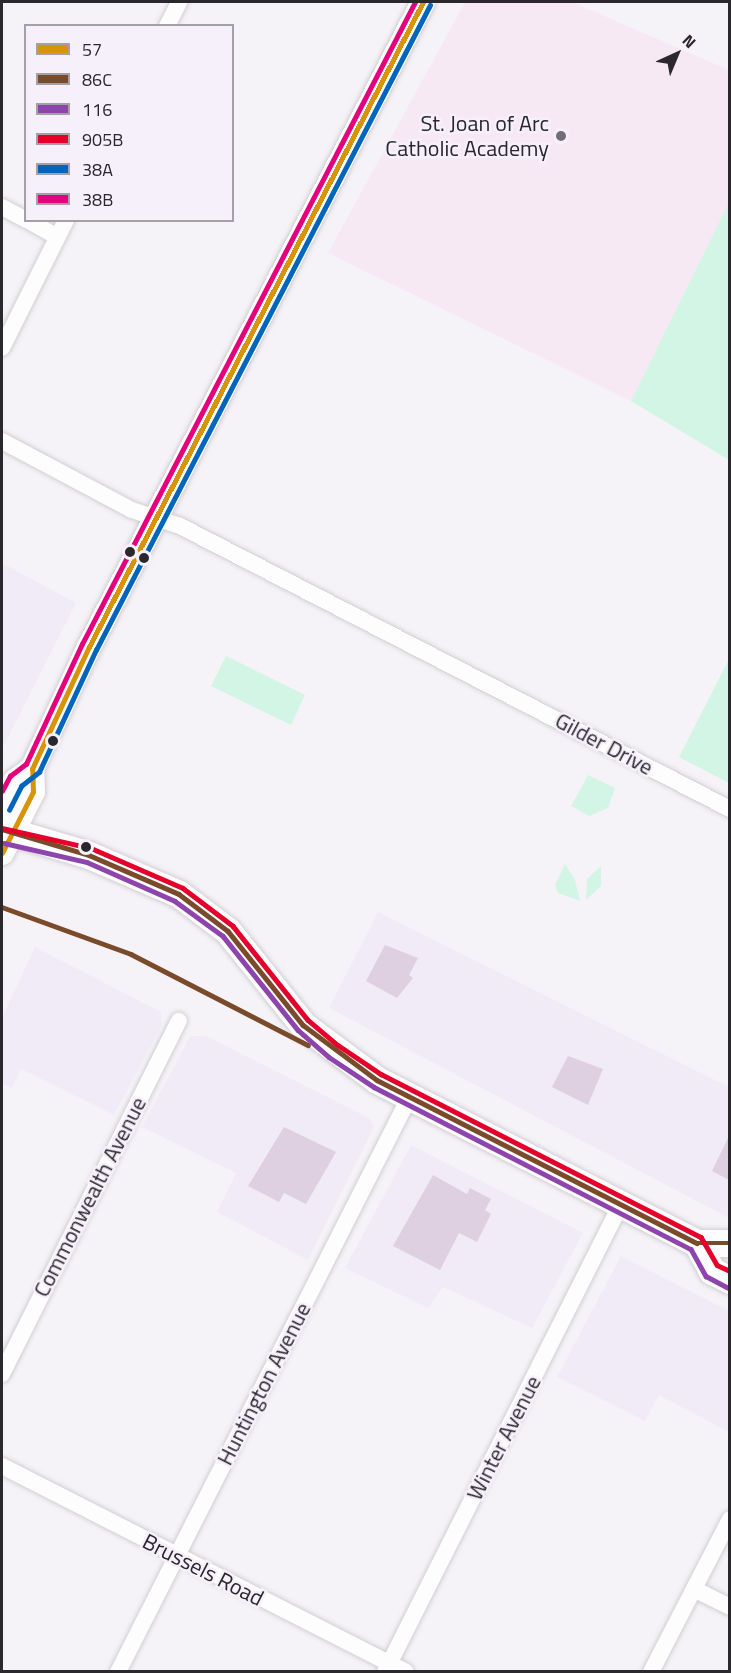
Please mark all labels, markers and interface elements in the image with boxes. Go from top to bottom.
legend [24,24,234,222]
north arrow [647,24,707,84]
text: N [677,29,702,54]
text: 57 [82,36,102,63]
text: 86C [82,66,112,93]
text: 116 [82,96,112,123]
place label: St. Joan of Arc Catholic Academy [385,110,549,162]
text: 905B [82,126,123,153]
marker: St. Joan of Arc Catholic Academy [554,129,568,143]
text: 38A [82,156,113,183]
text: 38B [82,186,113,213]
unlabelled marker [124,546,136,558]
unlabelled marker [138,552,150,564]
street label: Gilder Drive [551,707,657,781]
unlabelled marker [47,735,59,747]
unlabelled marker [80,841,92,853]
street label: Commonwealth Avenue [28,1093,152,1301]
street label: Huntington Avenue [212,1298,316,1470]
street label: Winter Avenue [461,1371,547,1505]
street label: Brussels Road [138,1528,268,1612]

